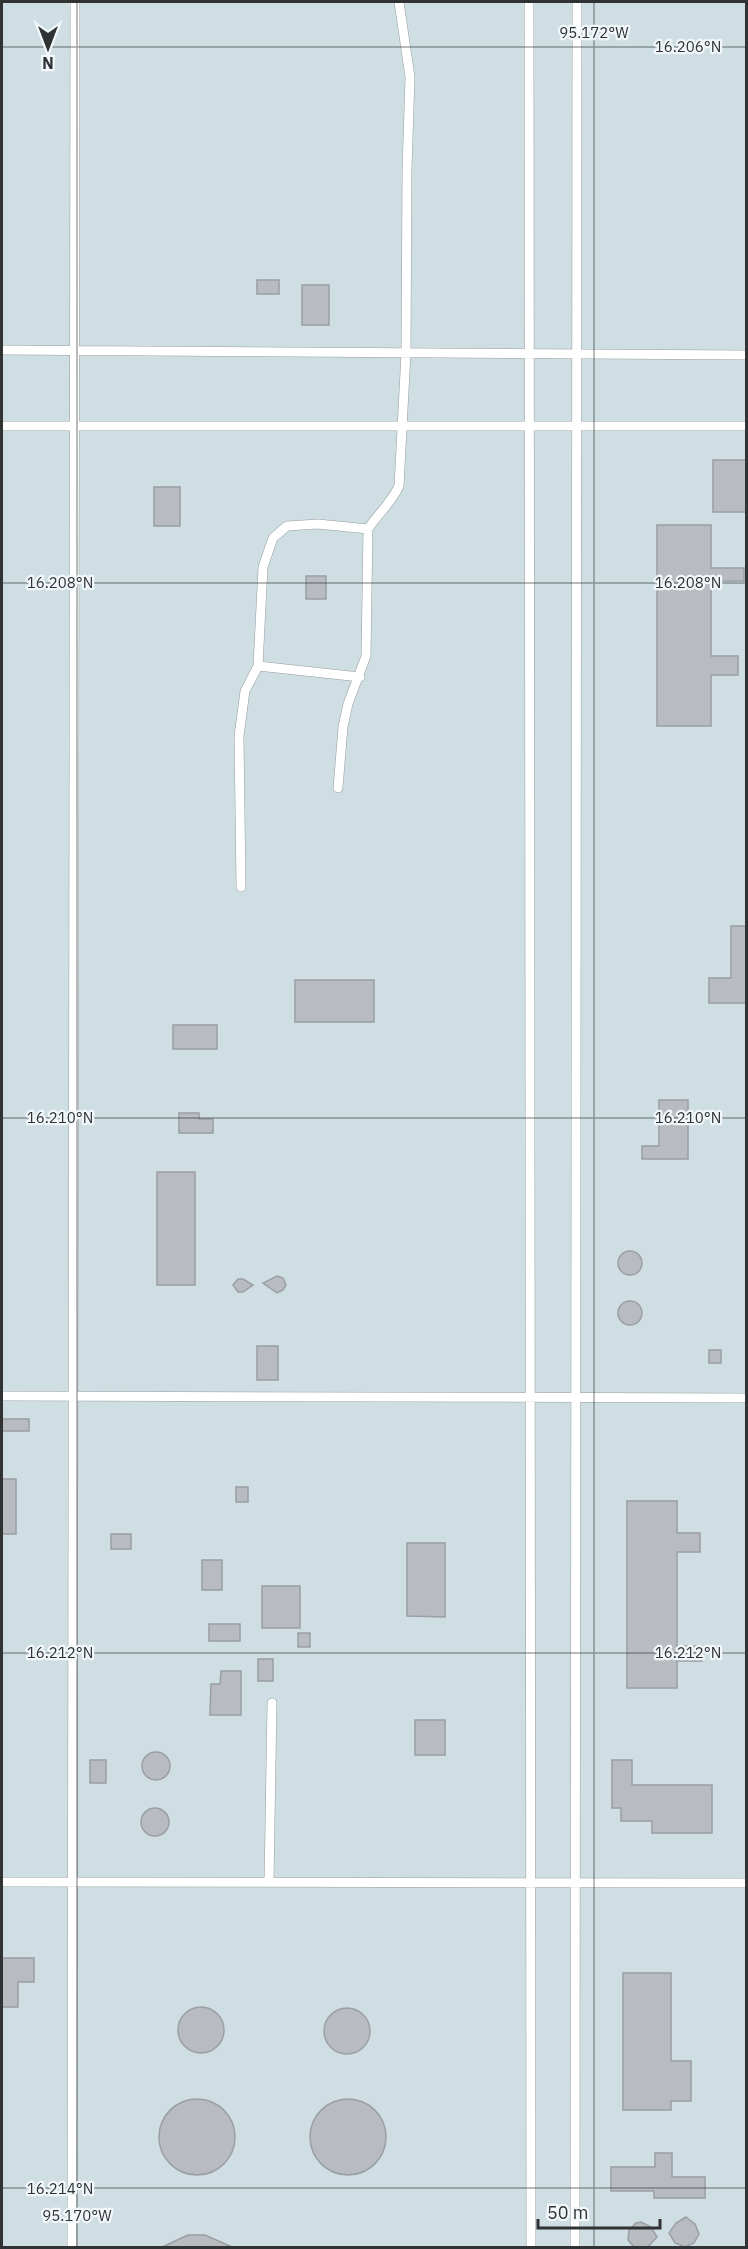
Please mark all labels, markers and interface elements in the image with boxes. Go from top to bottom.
north arrow [18,18,78,78]
text: 95.172°W [559,23,629,42]
text: 16.206°N [655,37,721,56]
text: N [42,53,54,73]
text: 16.208°N [27,573,93,592]
text: 16.208°N [655,573,721,592]
text: 16.210°N [27,1108,93,1127]
text: 16.210°N [655,1108,721,1127]
text: 16.212°N [27,1643,93,1662]
text: 16.212°N [655,1643,721,1662]
text: 16.214°N [27,2179,93,2198]
scale bar [538,2192,660,2230]
text: 50 m [547,2201,589,2224]
text: 95.170°W [42,2206,112,2225]

